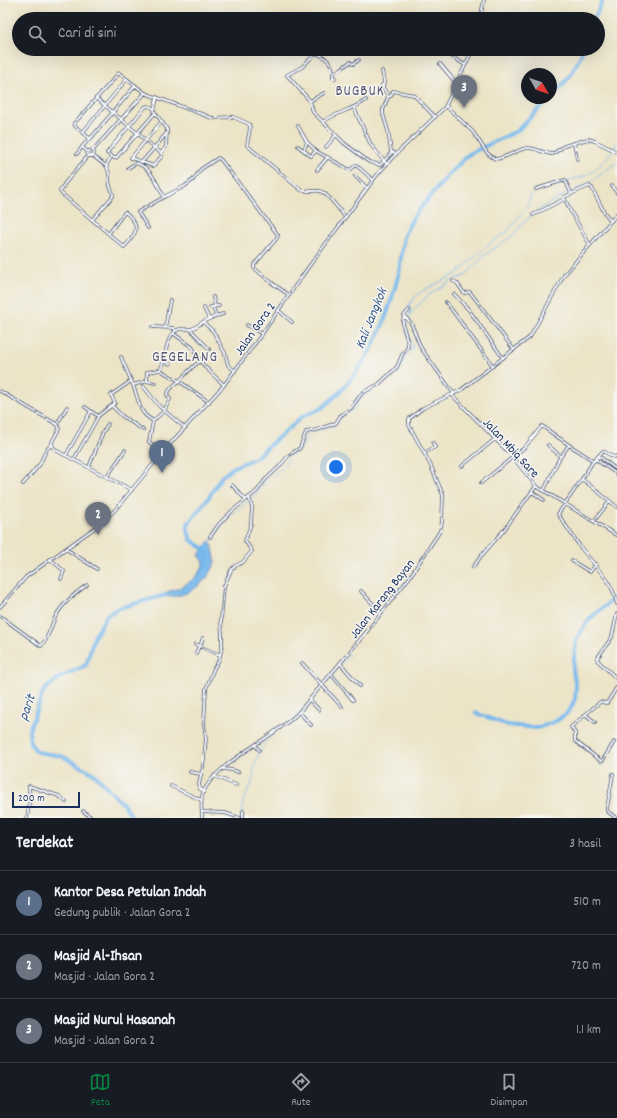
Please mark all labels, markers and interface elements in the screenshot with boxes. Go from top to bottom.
search box [12,12,605,56]
icon: search [26,23,48,45]
text: Cari di sini [58,23,116,45]
north arrow [521,68,557,104]
pin: 3 [451,75,477,108]
district label: BUGBUK [335,81,385,103]
water label: Kali Jangkok [351,284,394,352]
street label: Jalan Gora 2 [231,299,281,360]
district label: GEGELANG [152,347,218,369]
street label: Jalan Mbiq Sare [477,415,543,483]
pin: 1 [149,440,175,473]
your location [326,457,346,477]
pin: 2 [85,502,111,535]
street label: Jalan Karang Bayan [346,556,420,643]
water label: parit [14,690,42,723]
scale bar [12,790,80,809]
text: 200 m [18,791,45,807]
text: Terdekat [16,832,73,856]
text: 3 hasil [569,835,601,854]
text: Kantor Desa Petulan Indah [54,882,206,904]
text: 1 [28,893,30,912]
text: 510 m [573,893,601,912]
text: Gedung publik · Jalan Gora 2 [54,904,191,923]
text: Masjid Al-Ihsan [54,946,142,968]
text: 2 [26,957,32,976]
text: 720 m [571,957,601,976]
text: Masjid · Jalan Gora 2 [54,968,155,987]
text: Masjid Nurul Hasanah [54,1010,175,1032]
text: 3 [26,1021,32,1040]
text: 1.1 km [576,1021,601,1040]
text: Masjid · Jalan Gora 2 [54,1032,155,1051]
tab: Peta [89,1071,111,1111]
tab: Rute [290,1071,312,1111]
tab: Disimpan [490,1071,528,1111]

